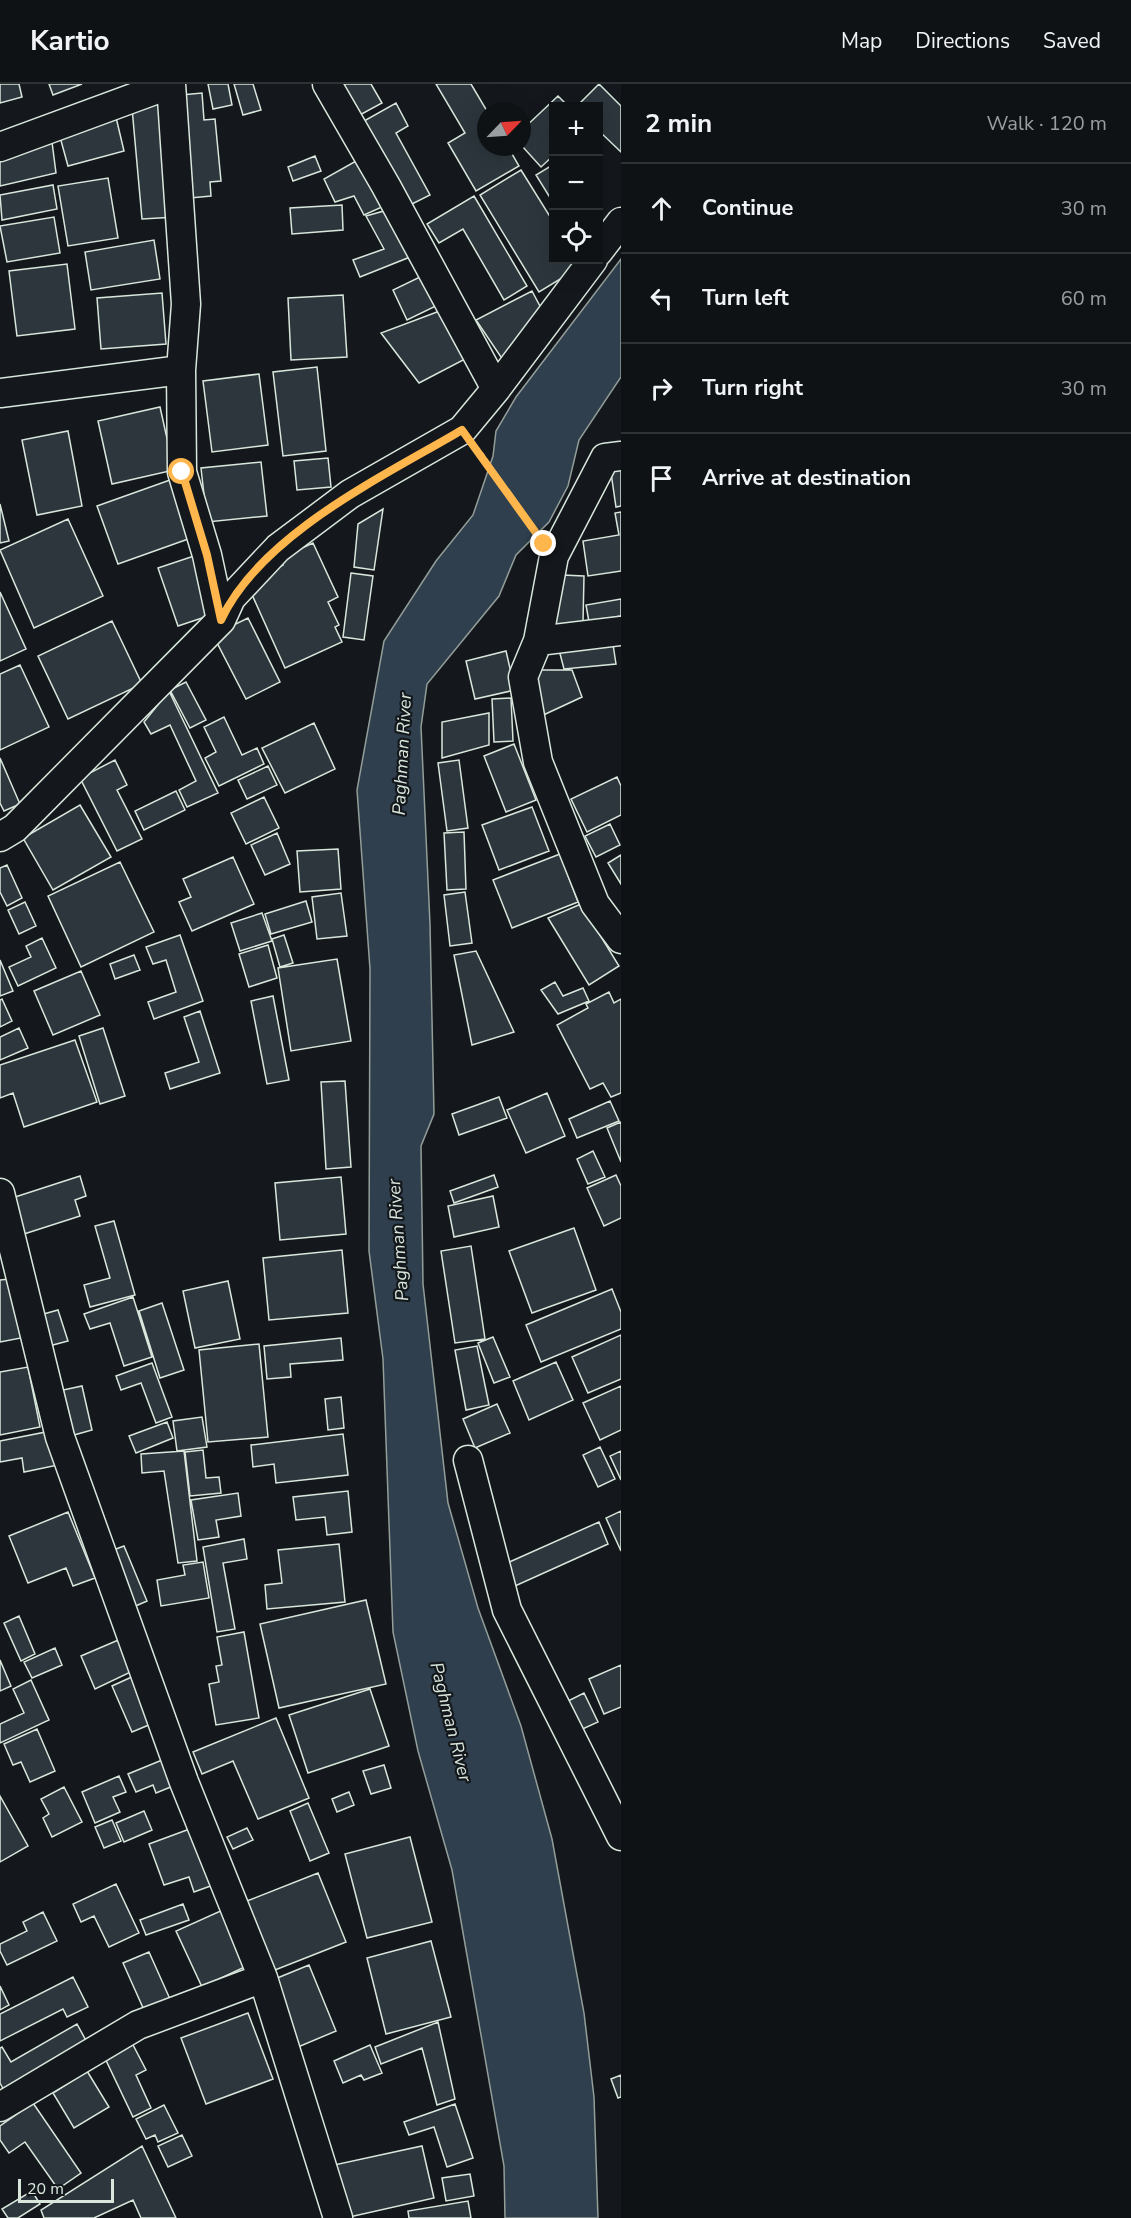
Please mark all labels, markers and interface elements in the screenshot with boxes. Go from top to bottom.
text: Kartio [30,22,110,60]
text: Map [841,27,882,55]
text: Directions [915,27,1010,55]
text: Saved [1043,27,1101,55]
north arrow [477,102,531,156]
map controls [549,102,603,264]
button: + [549,102,603,156]
text: 2 min [645,106,712,141]
text: Walk · 120 m [987,110,1107,137]
button: − [549,156,603,210]
icon: ahead [645,192,678,225]
text: Continue [702,193,793,223]
text: 30 m [1061,195,1107,222]
button: locate [549,210,603,264]
icon: left [645,282,678,315]
text: Turn left [702,283,789,313]
text: 60 m [1061,285,1107,312]
icon: right [645,372,678,405]
text: Turn right [702,373,803,403]
text: 30 m [1061,375,1107,402]
route start [168,458,194,484]
icon: arrive [645,462,678,495]
text: Arrive at destination [702,463,911,493]
route end [530,530,556,556]
water label: Paghman River [387,692,417,816]
water label: Paghman River [382,1178,414,1302]
water label: Paghman River [425,1660,478,1785]
scale bar [18,2176,114,2204]
text: 20 m [27,2178,64,2200]

